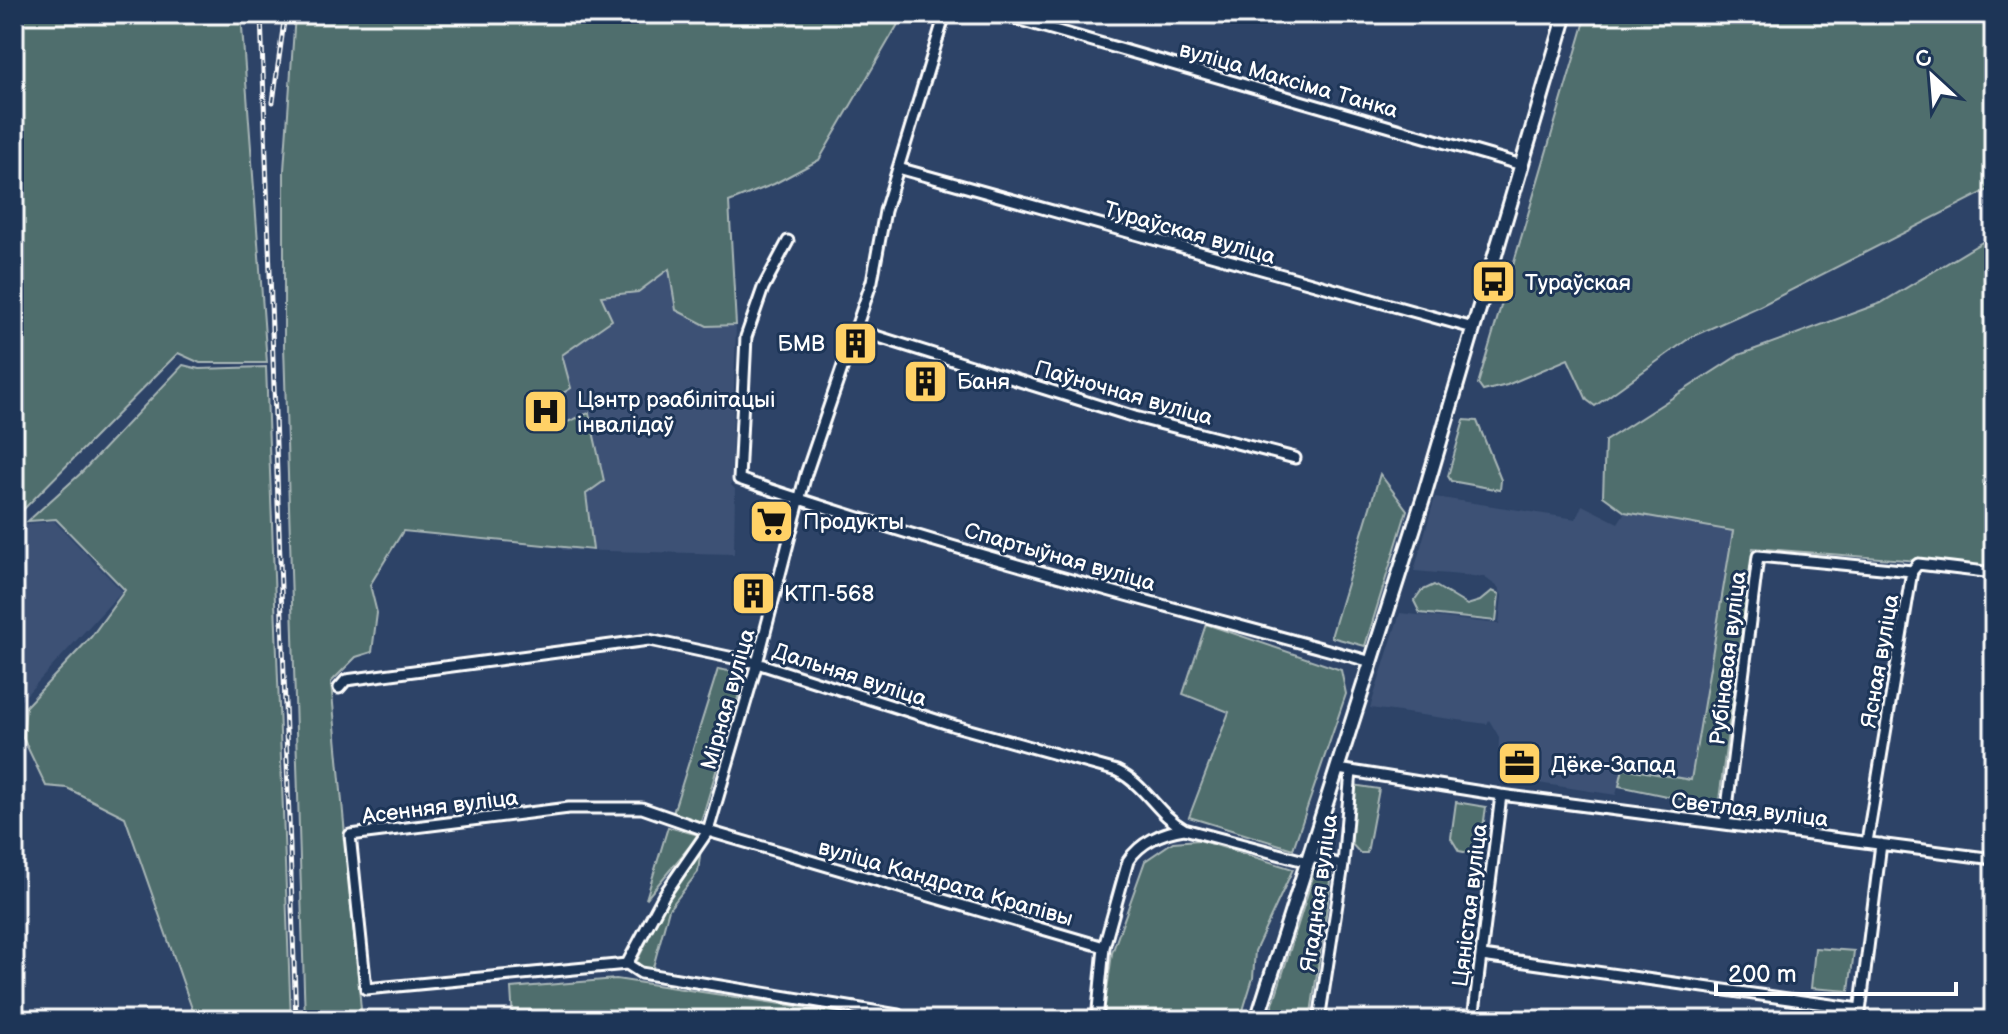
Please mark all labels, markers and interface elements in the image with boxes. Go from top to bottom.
street label: вуліца Максіма Танка [1176,36,1401,125]
north arrow [1892,36,1972,116]
text: С [1911,44,1937,75]
street label: Тураўская вуліца [1101,196,1279,271]
bus stop icon: Тураўская [1470,258,1518,306]
place label: Тураўская [1525,270,1631,297]
building icon: БМВ [832,319,880,367]
place label: БМВ [777,331,825,358]
street label: Паўночная вуліца [1031,355,1216,432]
building icon: Баня [902,357,950,405]
place label: Баня [957,369,1010,396]
place label: Цэнтр рэабілітацыі інвалідаў [577,387,775,439]
hospital icon: Цэнтр рэабілітацыі інвалідаў [522,388,570,436]
supermarket icon: Продукты [748,497,796,545]
place label: Продукты [803,509,904,536]
street label: Спартыўная вуліца [961,517,1158,598]
building icon: КТП-568 [729,569,777,617]
street label: Рубінавая вуліца [1704,570,1753,747]
place label: КТП-568 [784,581,874,608]
street label: Ясная вуліца [1855,592,1906,730]
street label: Мірная вуліца [695,626,761,773]
street label: Дальняя вуліца [769,638,930,713]
office icon: Дёке-Запад [1496,740,1544,788]
place label: Дёке-Запад [1551,752,1676,779]
street label: Асенняя вуліца [360,785,520,831]
street label: Светлая вуліца [1670,787,1830,834]
street label: Ягадная вуліца [1295,813,1344,974]
street label: Цяністая вуліца [1447,822,1494,988]
street label: вуліца Кандрата Крапівы [815,834,1076,933]
scale bar [1716,946,1956,996]
text: 200 m [1728,960,1797,989]

